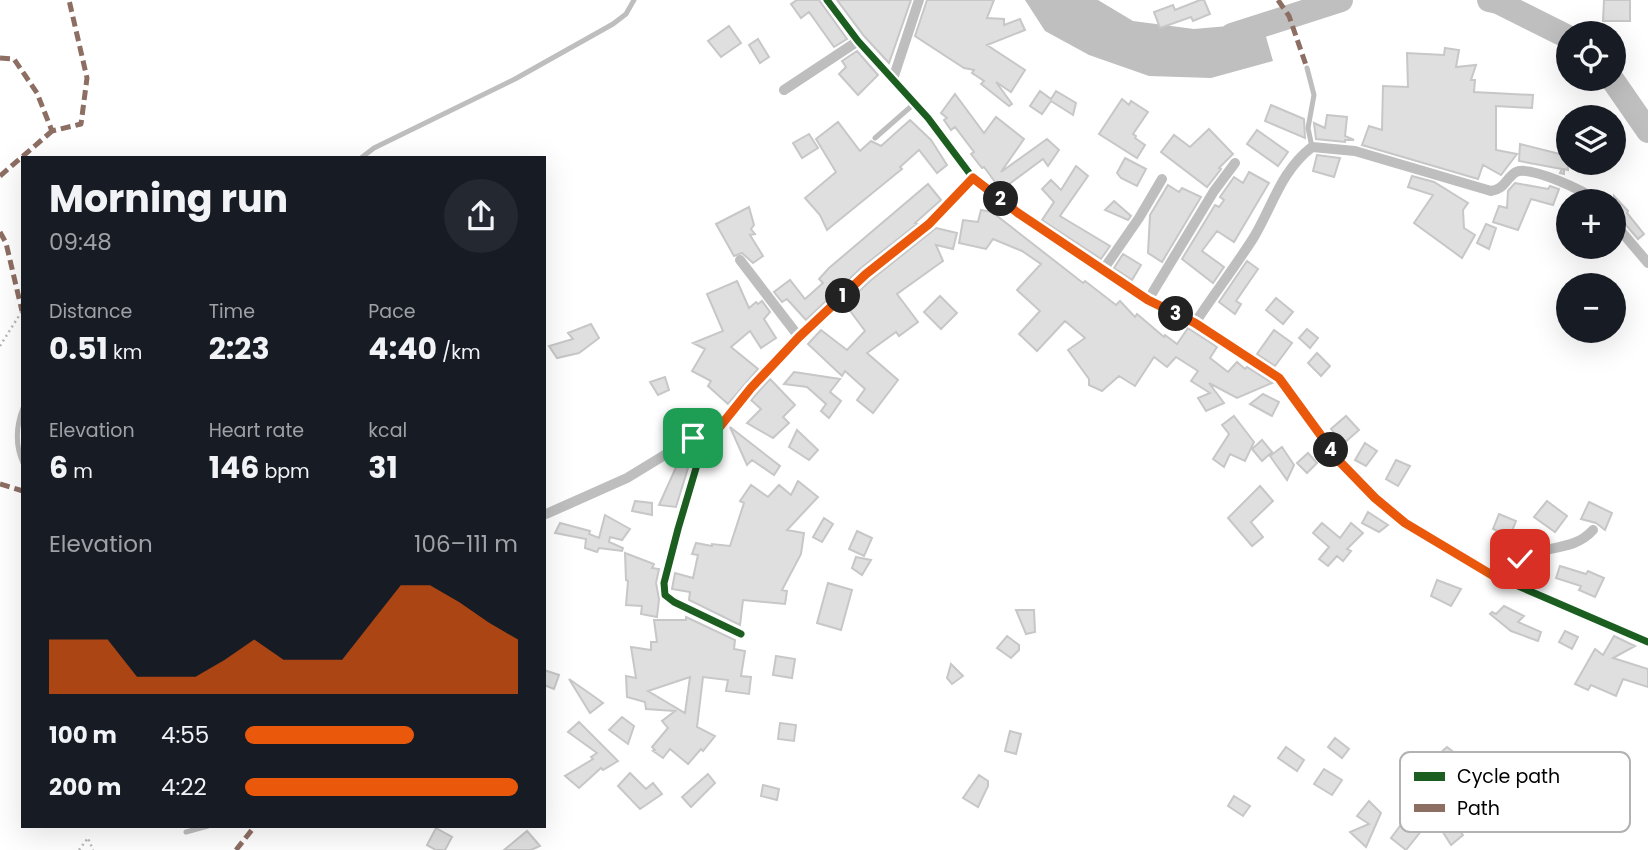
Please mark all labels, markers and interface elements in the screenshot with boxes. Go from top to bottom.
map controls [1556,21,1626,343]
button: locate [1556,21,1626,91]
button: layers [1556,105,1626,175]
text: Morning run [49,172,288,225]
button: share [444,179,518,253]
pin: 2 [984,182,1018,216]
text: 2 [995,185,1006,212]
button: + [1556,189,1626,259]
text: 09:48 [49,226,112,258]
button: − [1556,273,1626,343]
pin: 1 [826,278,860,314]
text: 1 [839,282,846,309]
pin: 3 [1158,296,1194,332]
text: Distance [49,298,132,325]
text: Time [209,298,255,325]
text: Pace [368,298,416,325]
text: 3 [1170,300,1181,327]
text: 0.51 [49,327,108,370]
text: 2:23 [209,327,270,370]
text: 4:40 [368,327,437,370]
text: km [108,339,142,366]
text: /km [437,339,481,366]
pin [663,408,723,468]
text: Elevation [49,417,135,444]
text: Heart rate [209,417,304,444]
text: kcal [368,417,407,444]
icon: arrive [674,419,712,457]
pin: 4 [1314,433,1348,468]
text: 4 [1324,436,1337,463]
text: 6 [49,446,68,489]
text: 146 [209,446,259,489]
text: 31 [368,446,398,489]
text: m [68,458,93,485]
text: bpm [259,458,310,485]
text: Elevation [49,528,153,560]
text: 106–111 m [414,528,518,560]
pin [1490,529,1550,589]
icon: check [1501,540,1539,578]
text: 100 m [49,719,117,751]
text: 4:55 [161,719,209,751]
legend [1400,752,1630,832]
text: Cycle path [1457,763,1560,790]
text: 200 m [49,771,121,803]
text: 4:22 [161,771,207,803]
text: Path [1457,795,1500,822]

